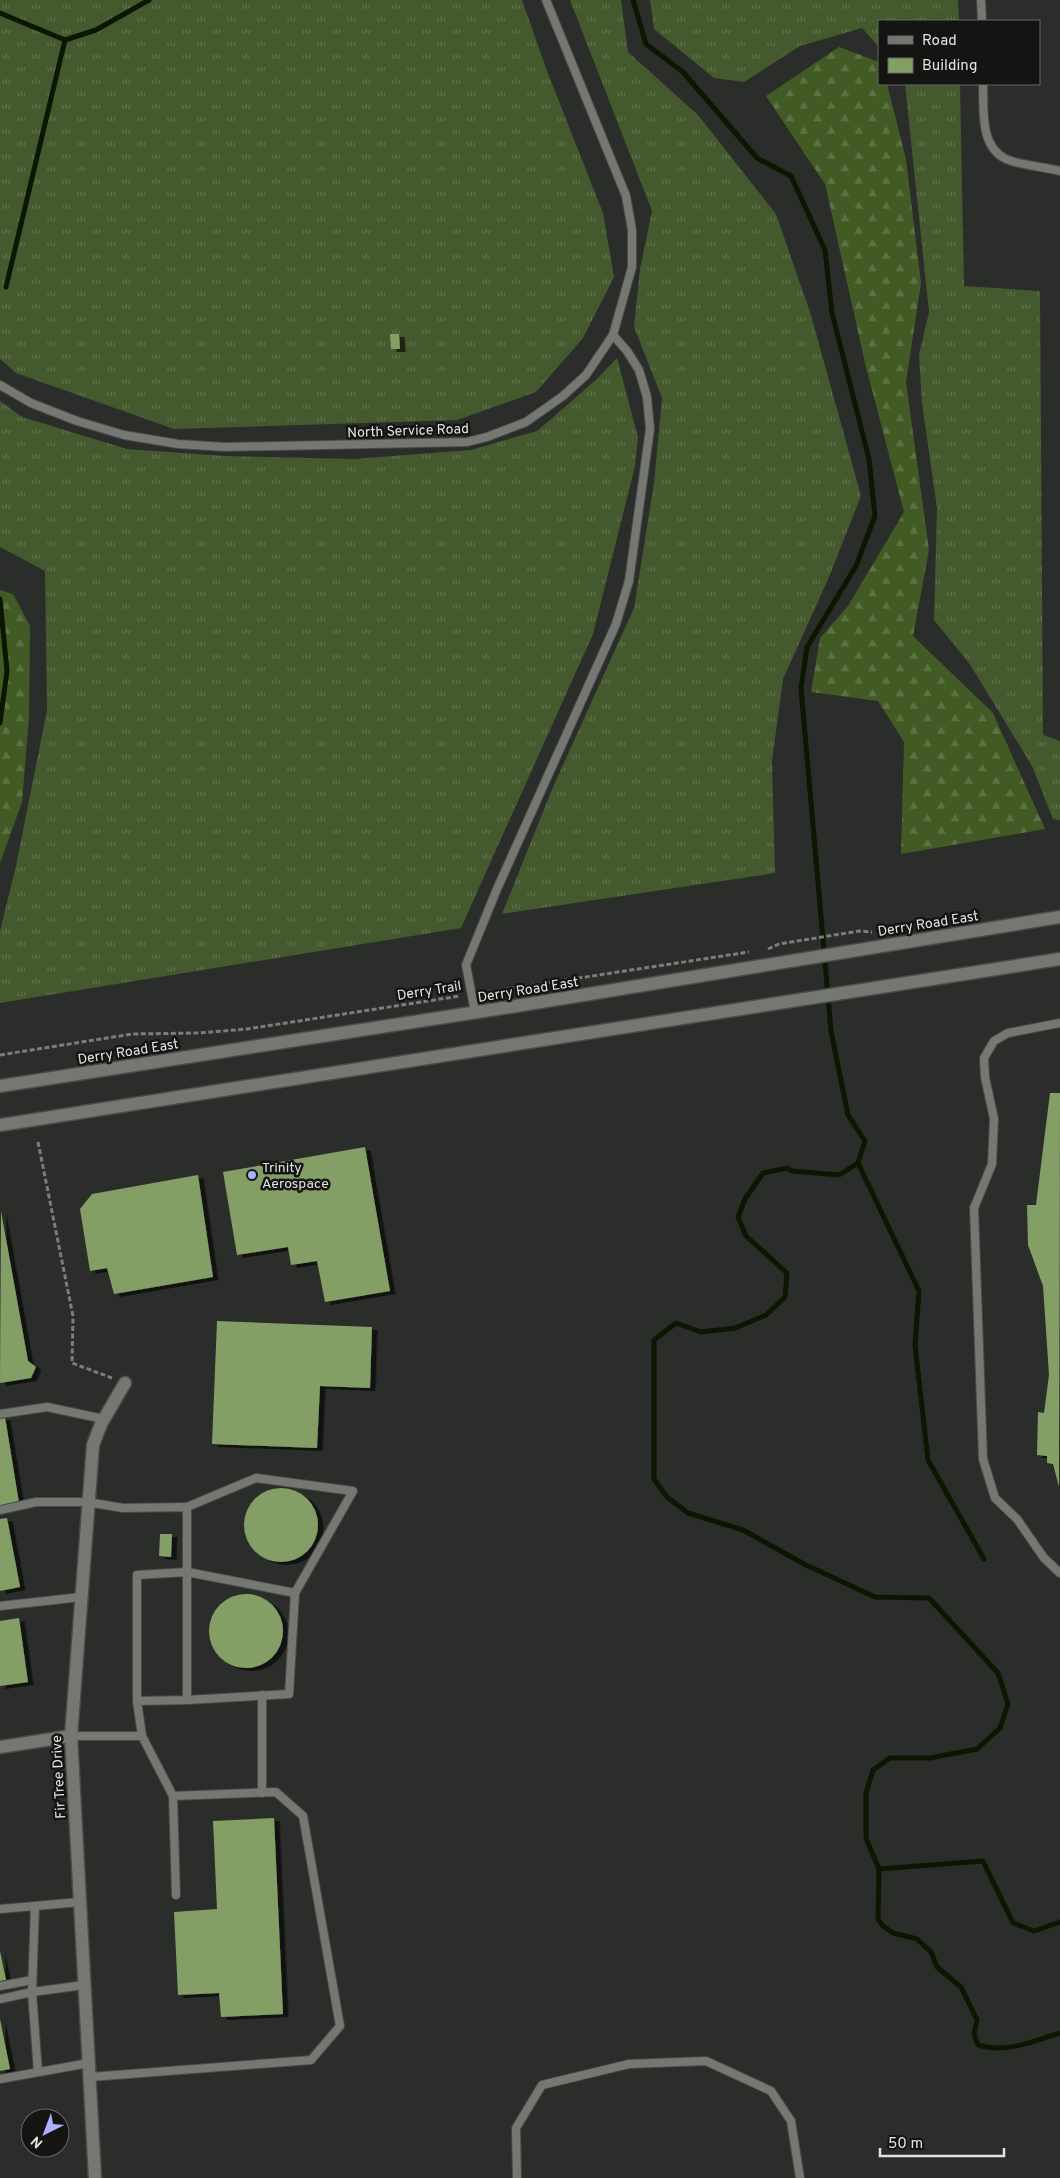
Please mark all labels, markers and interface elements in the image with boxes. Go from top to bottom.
legend [878,20,1040,85]
text: Road [922,32,957,51]
text: Building [922,57,977,76]
street label: North Service Road [347,421,469,442]
street label: Derry Road East [877,908,980,941]
street label: Derry Road East [477,974,580,1007]
street label: Derry Trail [396,978,463,1005]
street label: Derry Road East [77,1036,180,1069]
place label: Trinity Aerospace [262,1160,329,1193]
marker: Trinity Aerospace [246,1169,258,1181]
street label: Fir Tree Drive [49,1735,70,1819]
north arrow [20,2108,70,2158]
scale bar [880,2126,1004,2158]
text: N [28,2132,47,2151]
text: 50 m [888,2135,923,2154]

